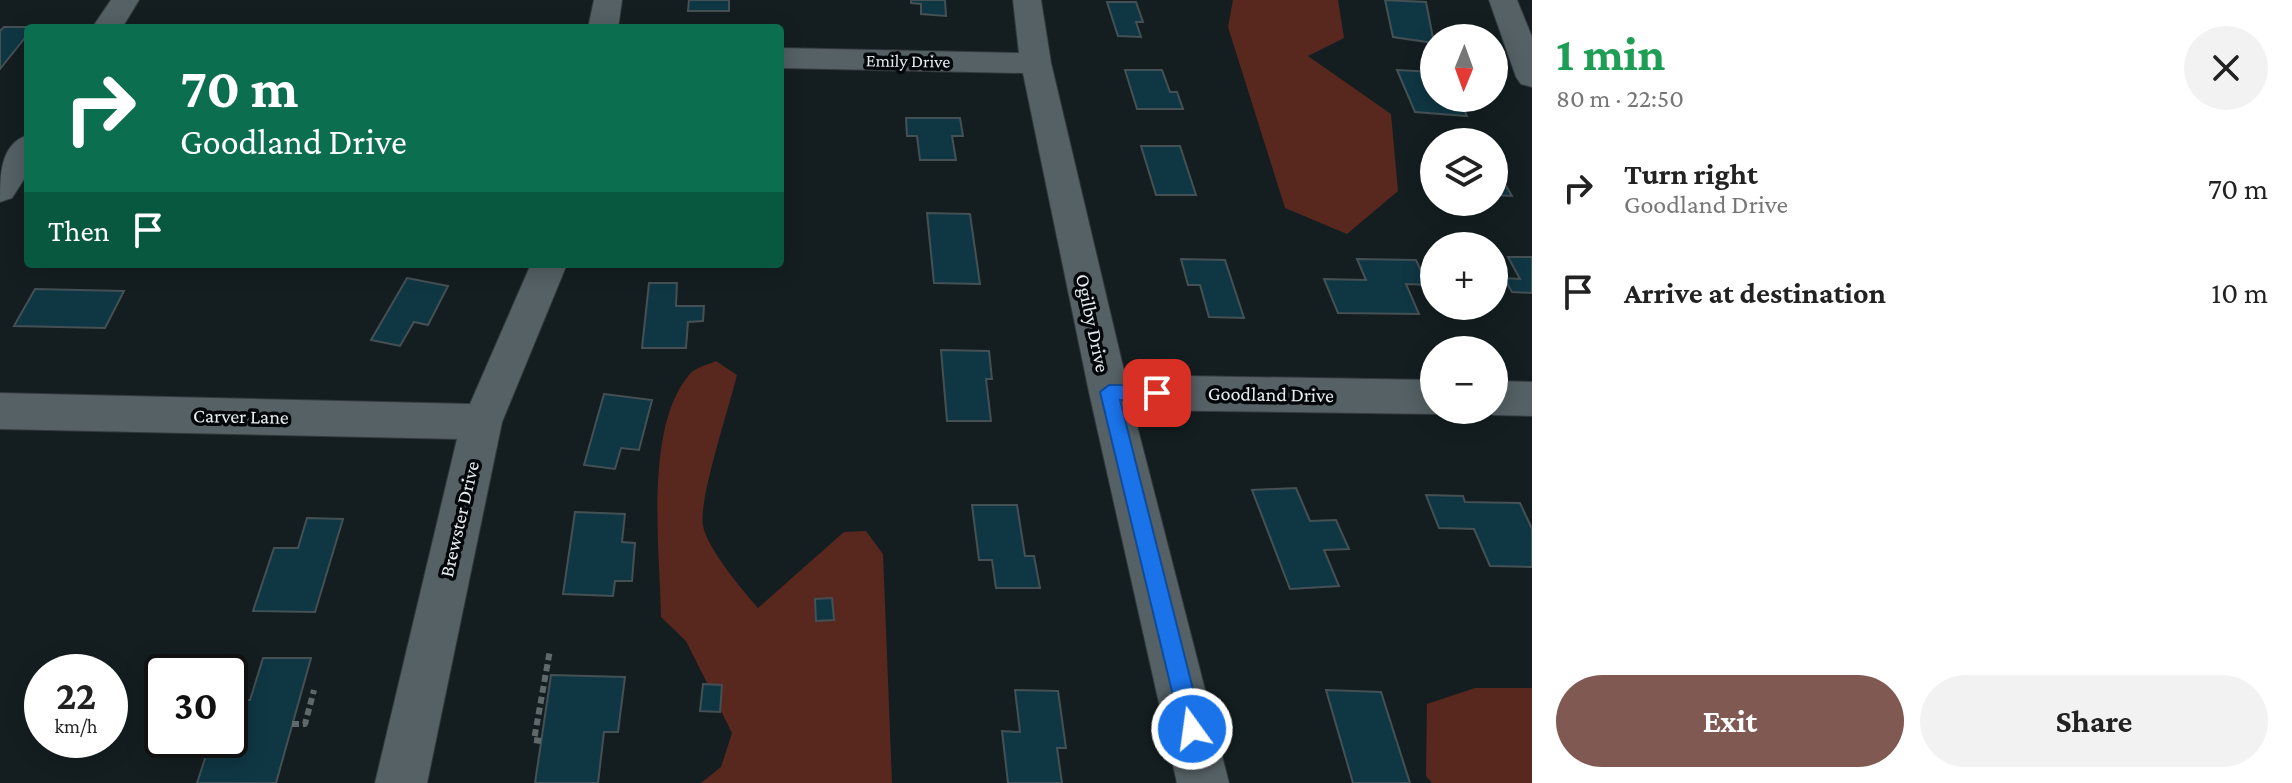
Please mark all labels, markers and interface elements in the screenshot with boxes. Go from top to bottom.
north arrow [1420,24,1508,112]
map controls [1420,24,1508,424]
button: close [2184,26,2268,110]
text: 1 min [1556,27,1665,80]
street label: Emily Drive [866,50,951,72]
icon: right [48,56,152,160]
text: 70 m [180,57,299,119]
text: 80 m · 22:50 [1556,84,1684,113]
text: Goodland Drive [180,122,407,162]
button: layers [1420,128,1508,216]
text: Turn right [1624,157,1758,190]
icon: right [1556,166,1600,210]
text: 70 m [2208,172,2268,205]
text: Goodland Drive [1624,190,1788,219]
icon: arrive [126,208,170,252]
text: Then [48,214,110,247]
button: + [1420,232,1508,320]
icon: arrive [1556,270,1600,314]
street label: Ogilby Drive [1071,272,1114,375]
text: Arrive at destination [1624,276,1886,309]
text: 10 m [2211,276,2268,309]
button: − [1420,336,1508,424]
pin [1123,359,1191,427]
icon: arrive [1135,371,1179,415]
street label: Goodland Drive [1208,382,1334,406]
street label: Carver Lane [193,404,289,428]
street label: Brewster Drive [435,459,483,579]
speed limit sign: 30 [144,654,248,758]
text: 22 [56,673,96,718]
button: Exit [1556,675,1904,767]
button: Share [1920,675,2268,767]
position arrow [1150,687,1234,771]
text: km/h [54,715,98,737]

